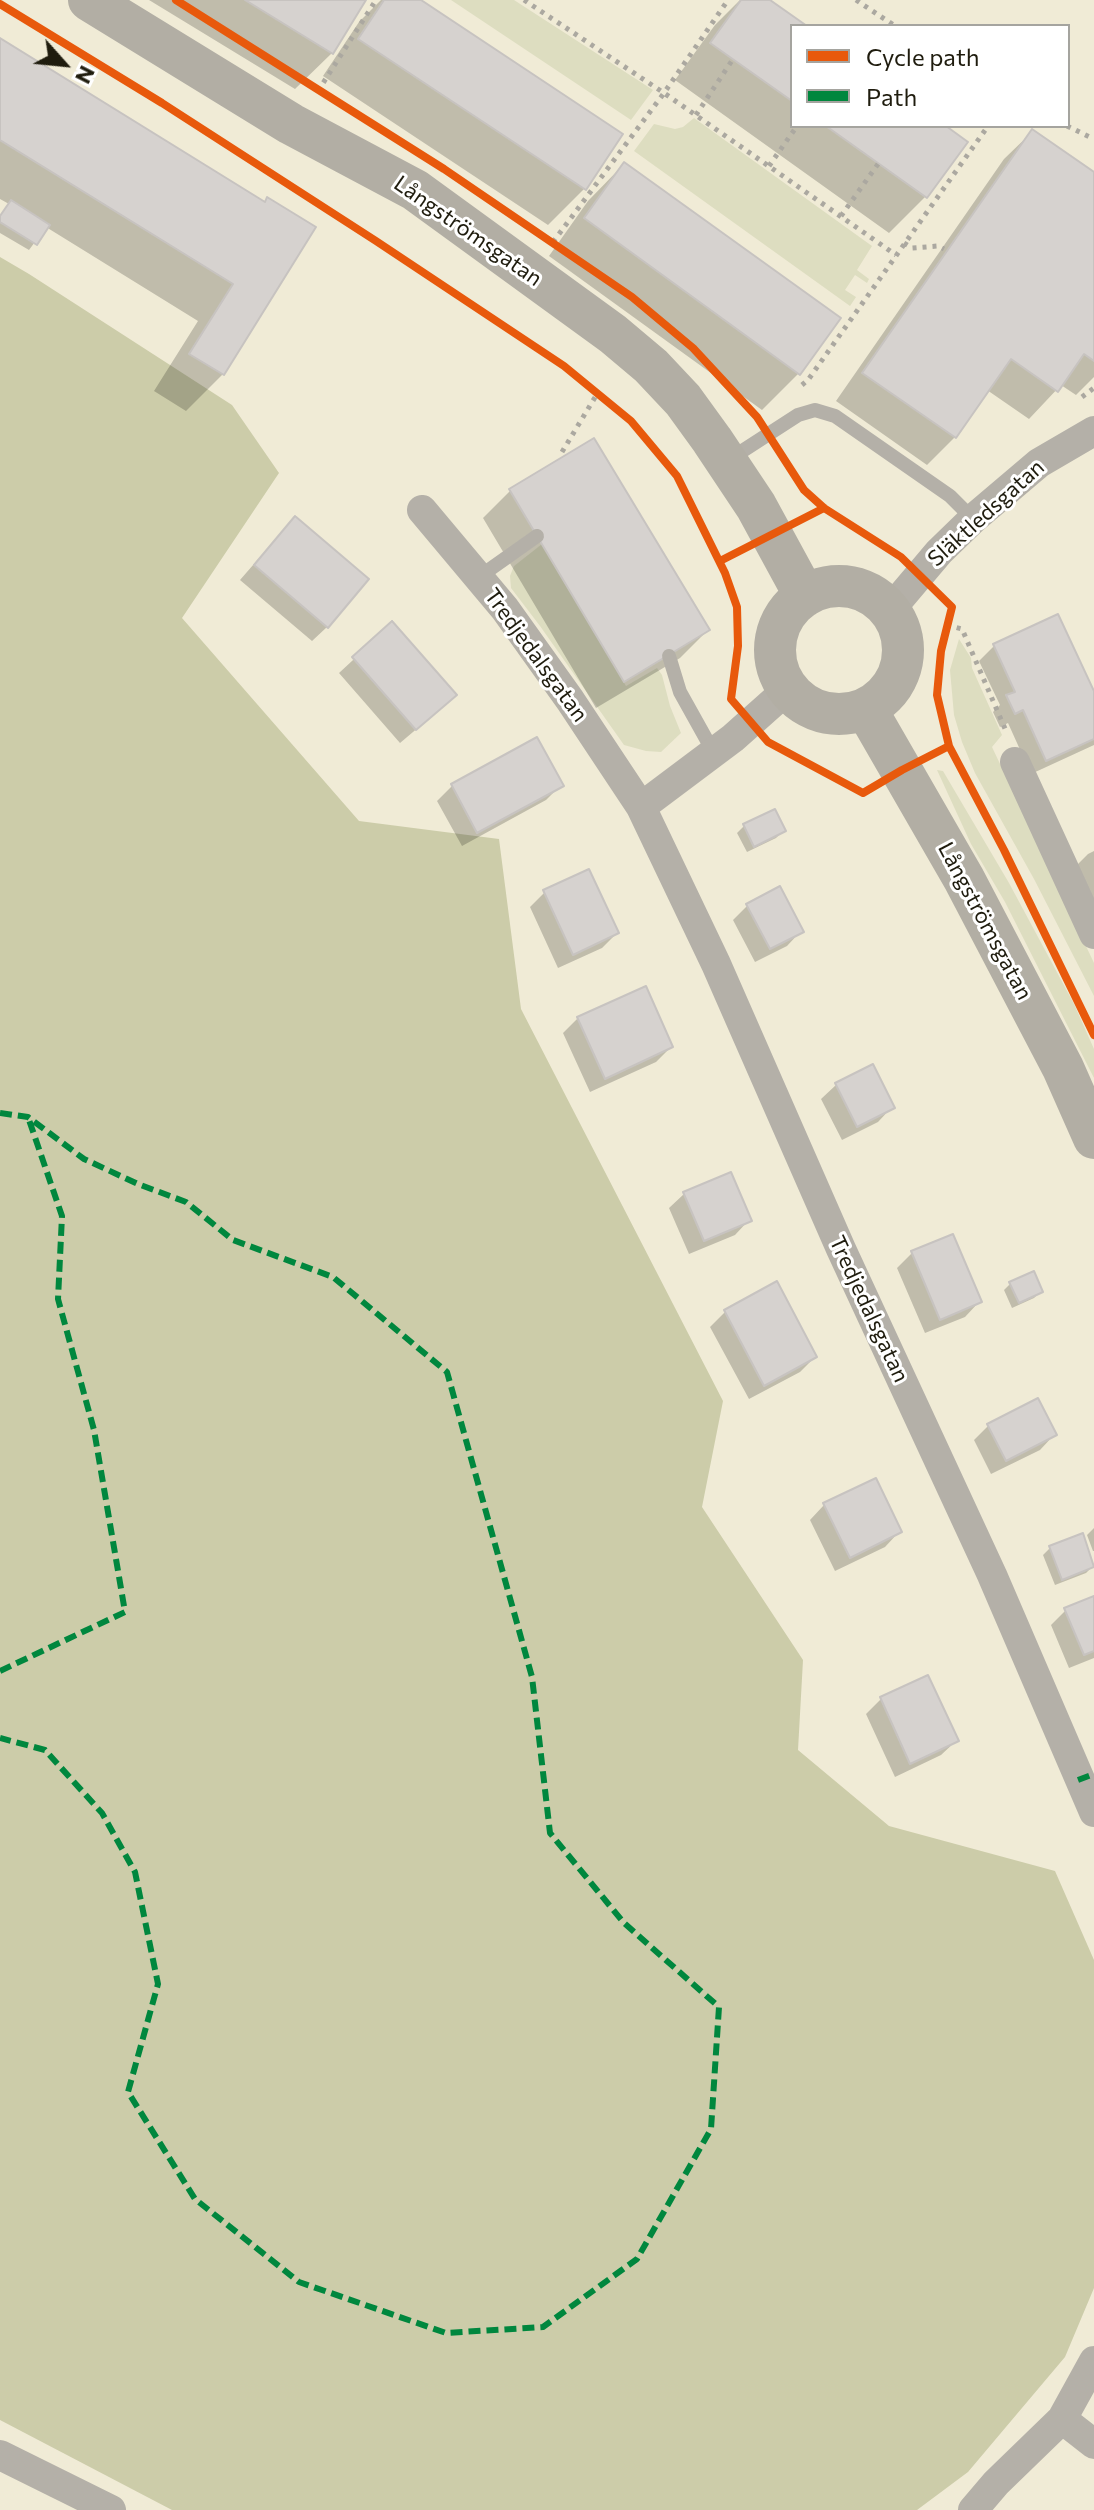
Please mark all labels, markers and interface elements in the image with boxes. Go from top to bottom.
north arrow [24,24,104,104]
legend [790,24,1070,128]
text: Cycle path [866,42,980,71]
text: N [70,62,102,89]
text: Path [866,82,917,111]
street label: Långströmsgatan [389,170,547,292]
street label: Släktledsgatan [922,454,1050,572]
street label: Tredjedalsgatan [479,583,593,727]
street label: Långströmsgatan [932,838,1038,1004]
street label: Tredjedalsgatan [824,1232,914,1386]

